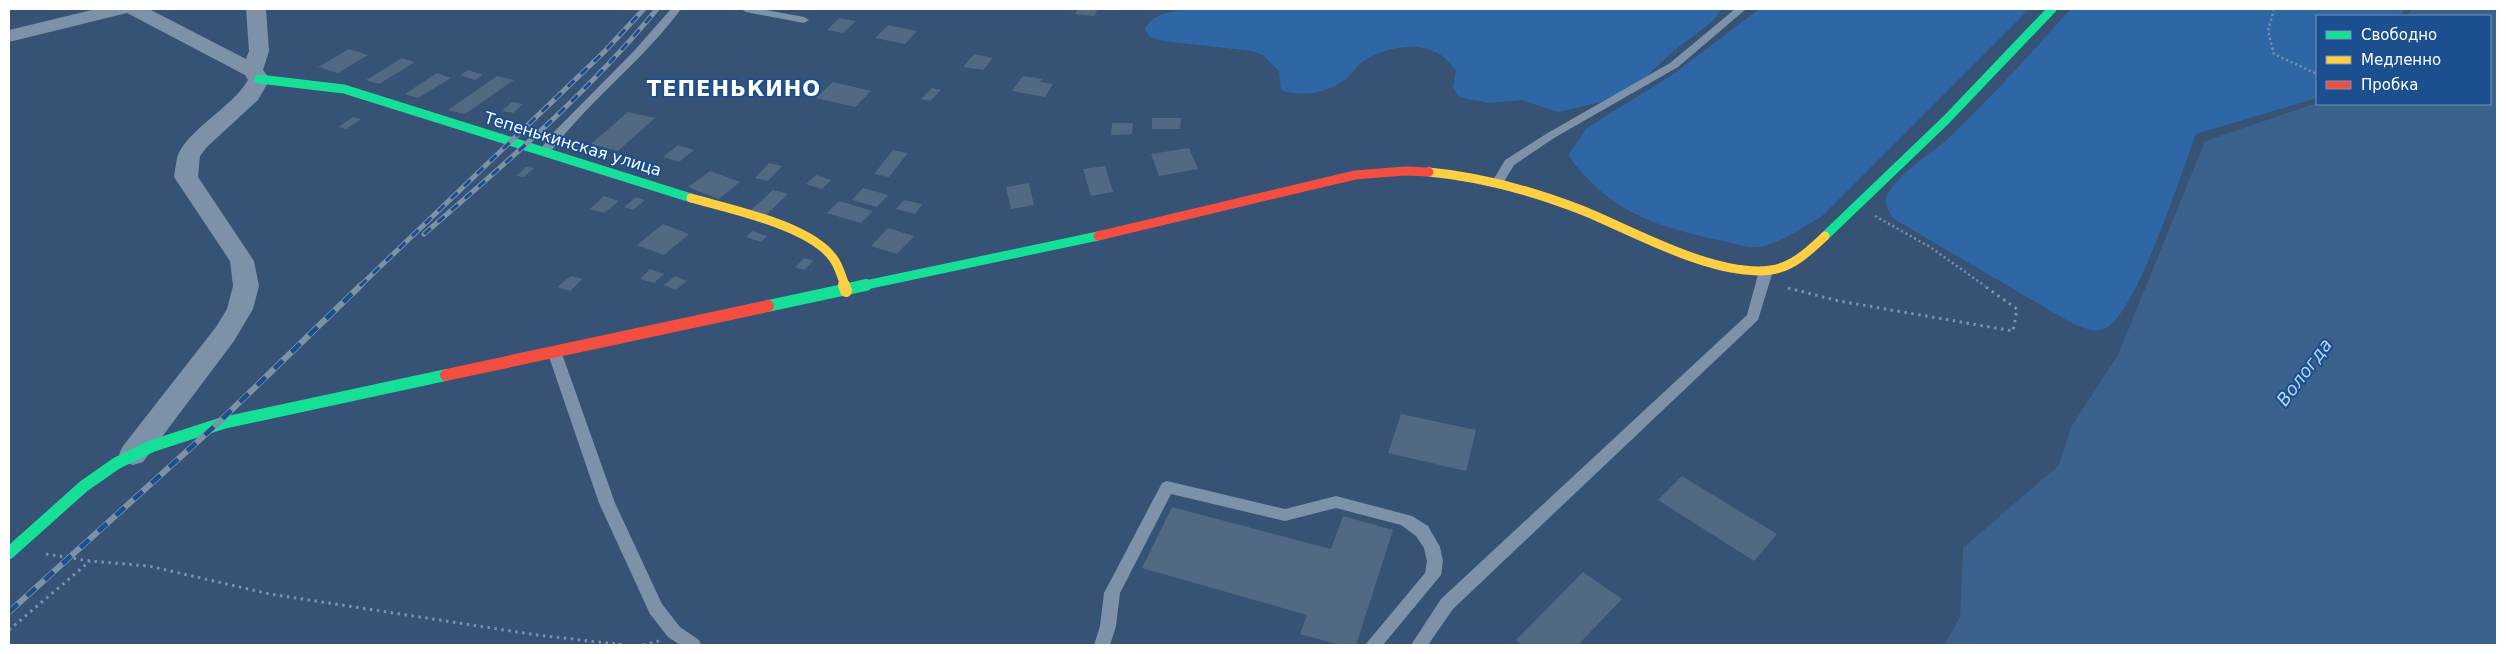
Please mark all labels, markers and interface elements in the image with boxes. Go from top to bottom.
legend [2316,15,2491,105]
text: Свободно [2361,26,2437,44]
text: Медленно [2361,51,2441,69]
text: Пробка [2361,76,2418,94]
district label: ТЕПЕНЬКИНО [647,77,821,101]
street label: Тепенькинская улица [481,108,664,180]
water label: Вологда [2272,334,2336,410]

